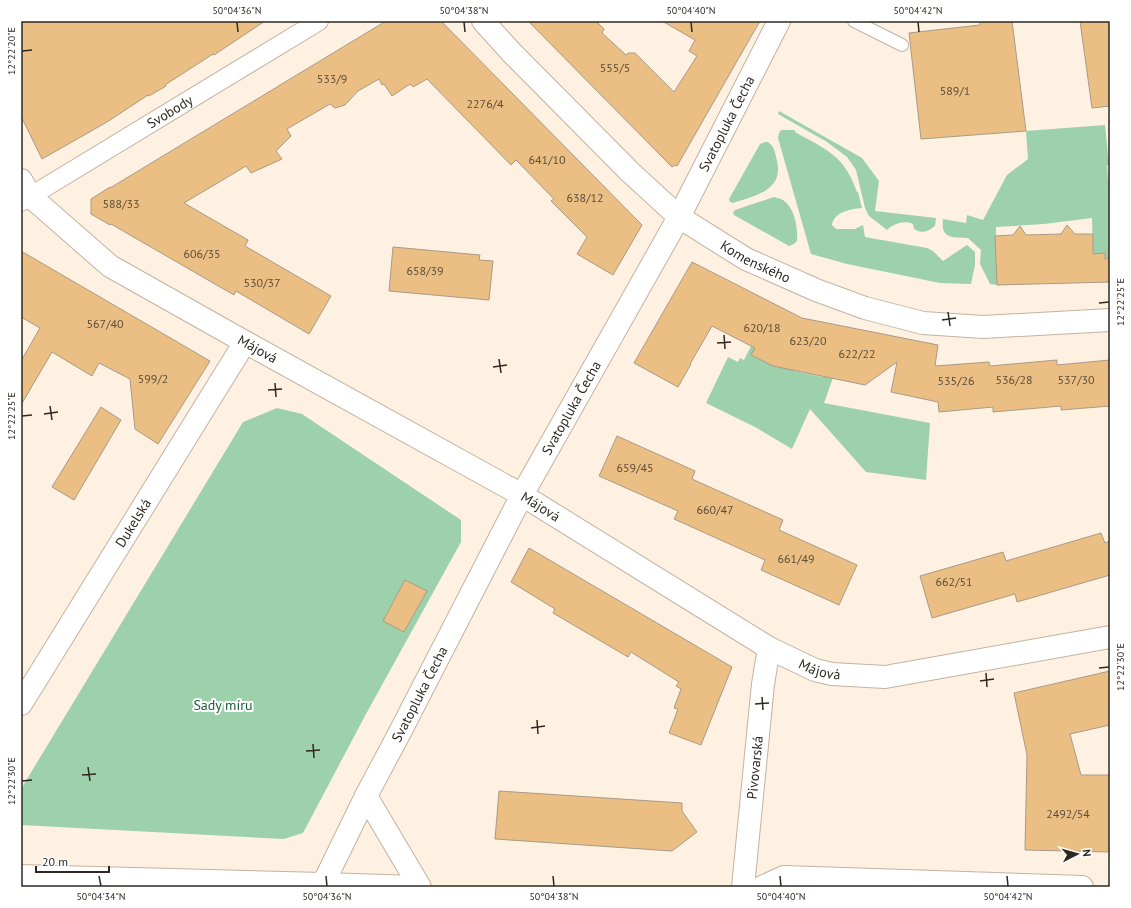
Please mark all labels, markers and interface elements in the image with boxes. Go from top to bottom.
text: 50°04'36"N [212,4,262,17]
text: 50°04'38"N [439,4,489,17]
text: 50°04'40"N [666,4,716,17]
text: 50°04'42"N [893,4,943,17]
text: 12°22'20"E [5,27,18,75]
house number: 555/5 [600,60,630,75]
house number: 533/9 [317,71,347,86]
street label: Svatopluka Čecha [695,73,759,175]
house number: 589/1 [940,83,970,98]
street label: Svobody [143,91,196,133]
house number: 2276/4 [467,96,504,111]
house number: 641/10 [529,152,566,167]
house number: 638/12 [567,190,603,205]
house number: 588/33 [103,196,139,211]
street label: Komenského [717,236,793,287]
house number: 606/35 [184,246,220,261]
house number: 658/39 [407,263,443,278]
house number: 530/37 [244,275,280,290]
text: 12°22'25"E [1114,278,1127,326]
house number: 567/40 [87,316,124,331]
house number: 620/18 [744,320,780,335]
street label: Májová [234,331,281,367]
house number: 623/20 [790,333,827,348]
house number: 622/22 [839,346,875,361]
street label: Svatopluka Čecha [537,358,605,458]
house number: 599/2 [138,371,168,386]
house number: 536/28 [996,372,1032,387]
house number: 537/30 [1058,372,1095,387]
house number: 535/26 [938,373,974,388]
text: 12°22'25"E [5,392,18,440]
house number: 659/45 [617,460,653,475]
street label: Májová [518,488,564,526]
street label: Dukelská [111,495,155,551]
house number: 660/47 [697,502,733,517]
house number: 661/49 [778,551,814,566]
house number: 662/51 [936,574,972,589]
street label: Svatopluka Čecha [387,643,452,745]
text: 12°22'30"E [1114,643,1127,691]
street label: Májová [796,655,841,683]
park label: Sady míru [193,696,253,714]
street label: Pivovarská [743,735,767,800]
text: 12°22'30"E [5,757,18,805]
house number: 2492/54 [1046,806,1090,821]
north arrow [1057,834,1097,874]
scale bar [36,848,109,874]
text: N [1080,849,1094,857]
text: 20 m [42,854,68,869]
text: 50°04'34"N [76,890,126,903]
text: 50°04'36"N [302,890,352,903]
text: 50°04'38"N [529,890,579,903]
text: 50°04'40"N [756,890,806,903]
text: 50°04'42"N [983,890,1033,903]

